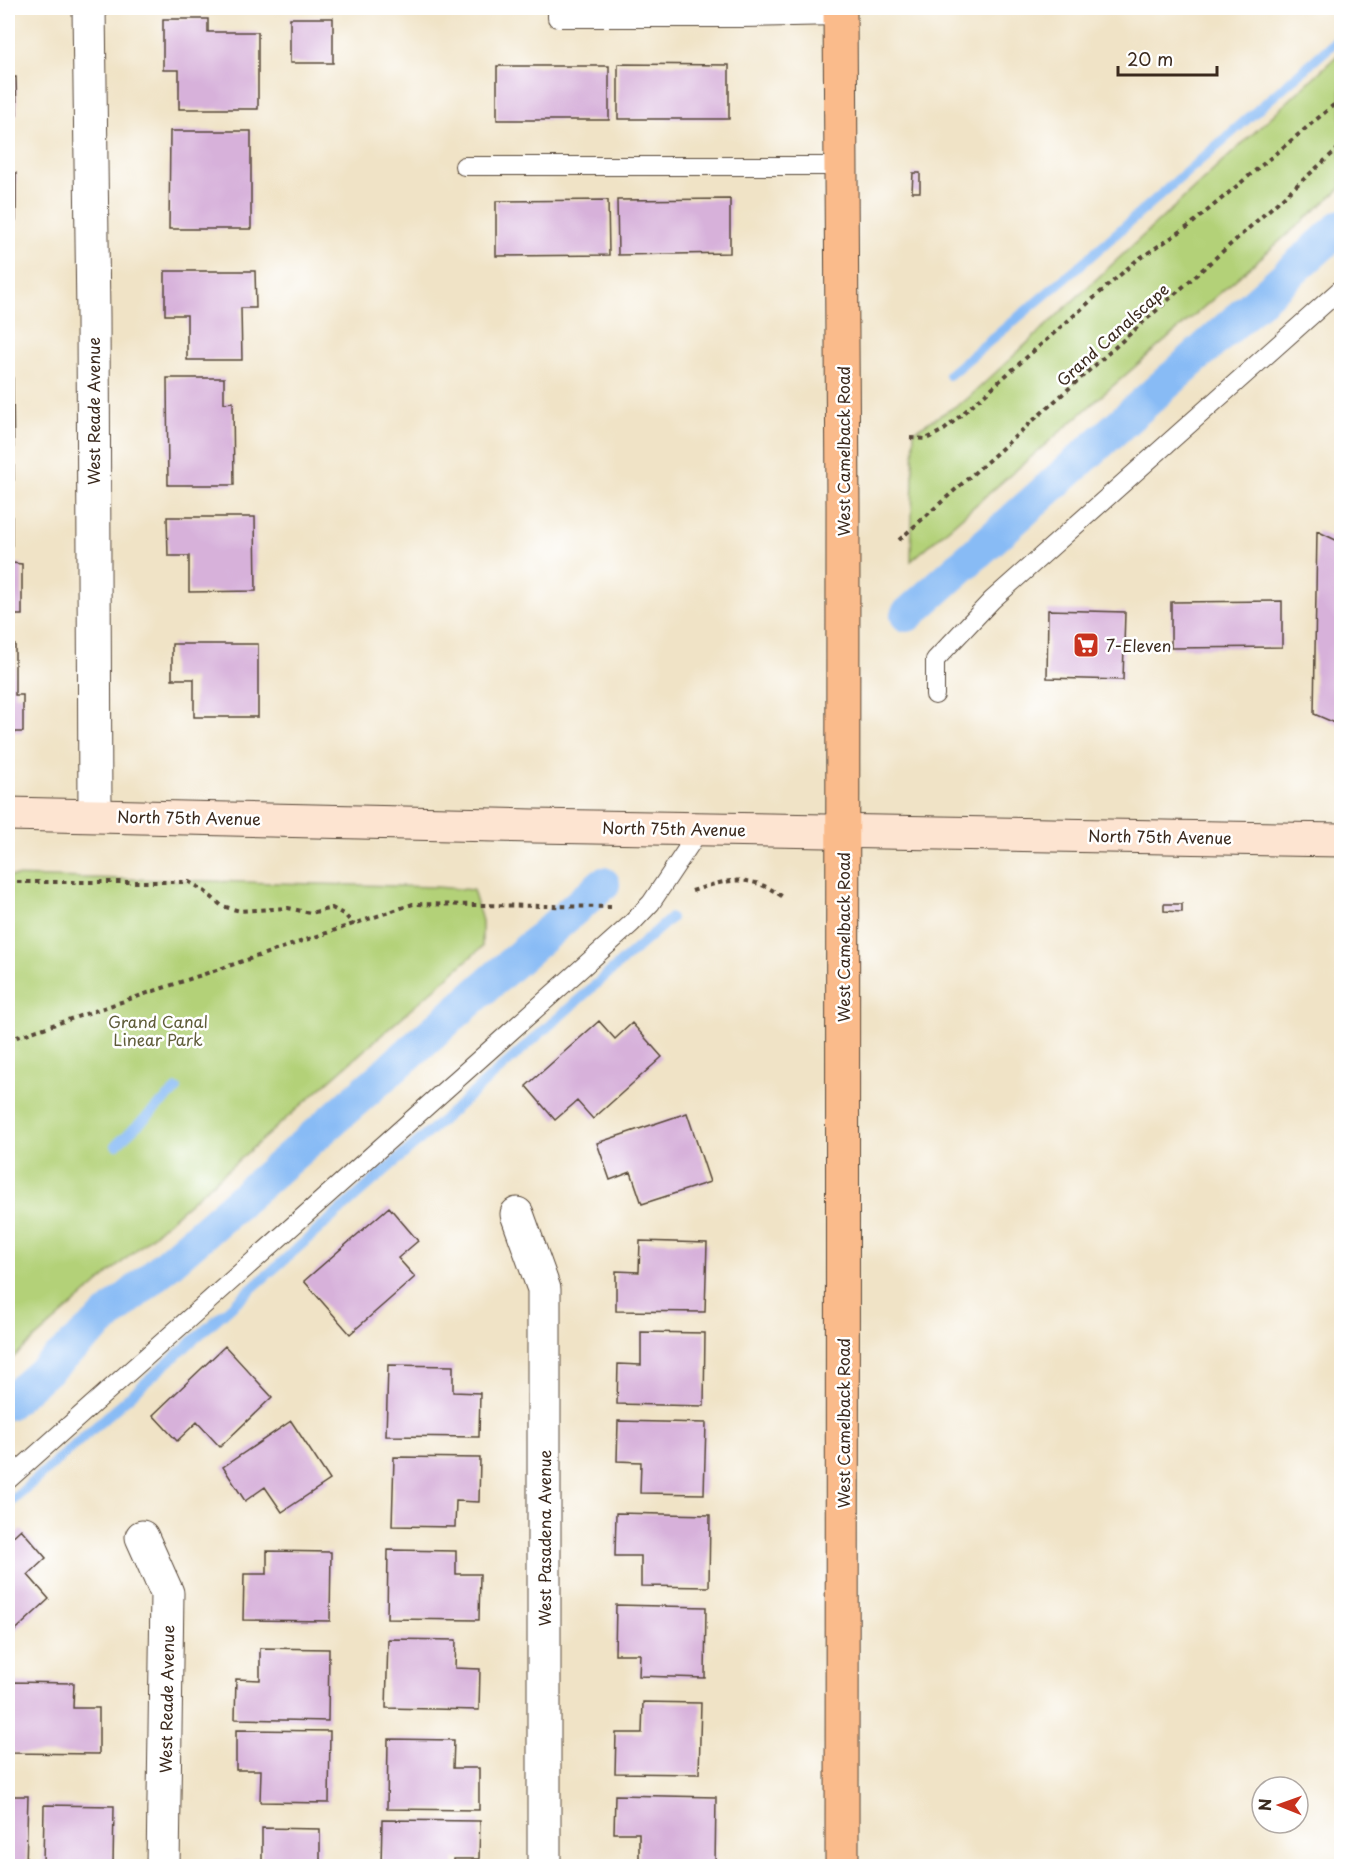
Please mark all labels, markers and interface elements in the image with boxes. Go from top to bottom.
scale bar [1118,39,1217,77]
text: 20 m [1127,45,1173,72]
street label: Grand Canalscape [1050,277,1174,391]
street label: West Reade Avenue [81,337,105,485]
street label: West Camelback Road [831,366,855,536]
supermarket icon: 7-Eleven [1071,630,1101,660]
place label: 7-Eleven [1106,633,1171,657]
street label: North 75th Avenue [117,804,261,830]
street label: North 75th Avenue [602,815,746,841]
street label: North 75th Avenue [1088,823,1232,849]
street label: West Camelback Road [831,852,855,1022]
park label: Grand Canal Linear Park [108,1009,208,1051]
street label: West Camelback Road [831,1338,855,1508]
street label: West Pasadena Avenue [532,1449,556,1626]
street label: West Reade Avenue [153,1625,179,1773]
north arrow [1250,1775,1310,1835]
text: N [1252,1798,1276,1811]

